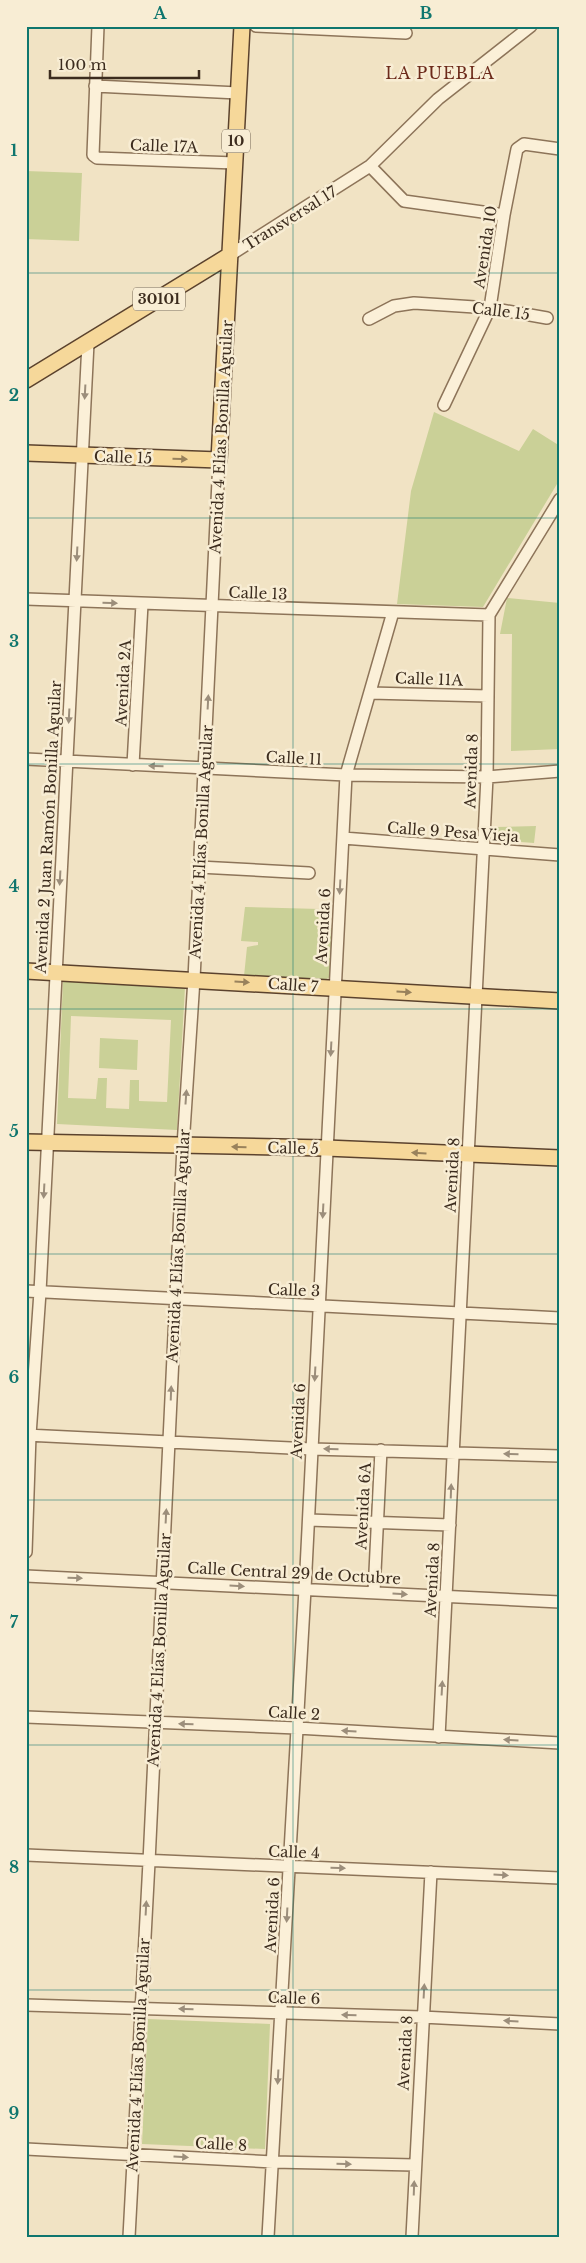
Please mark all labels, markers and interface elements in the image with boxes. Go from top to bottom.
text: A [153,3,168,23]
text: B [420,3,433,23]
scale bar [50,48,199,80]
text: 100 m [58,55,107,74]
district label: LA PUEBLA [385,63,495,83]
road number: 10 [222,130,250,152]
street label: Calle 17A [130,135,199,157]
text: 1 [11,140,18,160]
street label: Transversal 17 [240,181,341,254]
street label: Avenida 10 [469,204,501,291]
road number: 30101 [133,288,185,310]
street label: Calle 15 [471,298,531,324]
street label: Avenida 4 Elías Bonilla Aguilar [205,319,237,555]
one-way arrow [81,384,89,400]
text: 2 [9,385,19,405]
street label: Calle 15 [94,446,152,468]
one-way arrow [172,455,188,463]
one-way arrow [72,546,80,562]
street label: Calle 13 [228,582,288,604]
one-way arrow [102,599,118,607]
text: 3 [9,631,19,651]
street label: Avenida 2A [111,639,135,728]
street label: Calle 11A [395,668,464,690]
street label: Avenida 2 Juan Ramón Bonilla Aguilar [31,679,65,975]
one-way arrow [204,693,212,709]
one-way arrow [64,708,72,724]
street label: Avenida 4 Elías Bonilla Aguilar [185,724,217,960]
street label: Avenida 8 [460,733,482,810]
street label: Calle 11 [265,747,323,769]
one-way arrow [148,761,164,769]
street label: Calle 9 Pesa Vieja [386,818,520,846]
one-way arrow [56,871,64,887]
text: 4 [9,876,19,896]
one-way arrow [336,879,344,895]
street label: Avenida 6 [311,888,334,965]
street label: Calle 7 [267,974,319,996]
one-way arrow [235,979,251,987]
one-way arrow [397,989,413,997]
one-way arrow [327,1041,335,1057]
one-way arrow [182,1089,190,1105]
text: 5 [9,1121,19,1141]
street label: Avenida 4 Elías Bonilla Aguilar [162,1128,194,1364]
street label: Avenida 8 [440,1137,463,1214]
street label: Calle 5 [267,1138,319,1158]
one-way arrow [231,1143,247,1151]
one-way arrow [410,1149,426,1157]
one-way arrow [40,1183,48,1199]
one-way arrow [318,1204,326,1220]
street label: Calle 3 [268,1280,320,1300]
one-way arrow [311,1366,319,1382]
text: 6 [9,1367,20,1387]
street label: Avenida 6 [286,1383,309,1460]
one-way arrow [168,1385,176,1401]
one-way arrow [323,1445,339,1453]
one-way arrow [503,1449,519,1457]
street label: Avenida 6A [351,1461,375,1551]
one-way arrow [447,1482,455,1498]
one-way arrow [162,1508,170,1524]
street label: Avenida 4 Elías Bonilla Aguilar [143,1532,175,1768]
street label: Avenida 8 [420,1542,443,1619]
street label: Calle Central 29 de Octubre [187,1558,401,1588]
one-way arrow [67,1574,83,1582]
one-way arrow [230,1582,246,1590]
one-way arrow [392,1590,408,1598]
text: 7 [10,1612,19,1632]
one-way arrow [438,1680,446,1696]
street label: Calle 2 [267,1702,321,1724]
one-way arrow [178,1719,194,1727]
one-way arrow [341,1727,357,1735]
one-way arrow [503,1736,519,1744]
street label: Calle 4 [268,1842,320,1862]
text: 8 [9,1857,19,1877]
one-way arrow [331,1865,347,1873]
one-way arrow [493,1871,509,1879]
street label: Avenida 6 [260,1877,283,1954]
one-way arrow [143,1900,151,1916]
one-way arrow [283,1907,291,1923]
street label: Avenida 4 Elías Bonilla Aguilar [122,1937,154,2173]
one-way arrow [420,1983,428,1999]
street label: Calle 6 [267,1988,321,2008]
one-way arrow [178,2005,194,2013]
one-way arrow [340,2010,356,2018]
street label: Avenida 8 [393,2015,416,2092]
one-way arrow [503,2017,519,2025]
one-way arrow [274,2070,282,2086]
text: 9 [9,2103,20,2123]
street label: Calle 8 [194,2133,248,2155]
one-way arrow [173,2154,189,2162]
one-way arrow [336,2160,352,2168]
one-way arrow [410,2180,418,2196]

